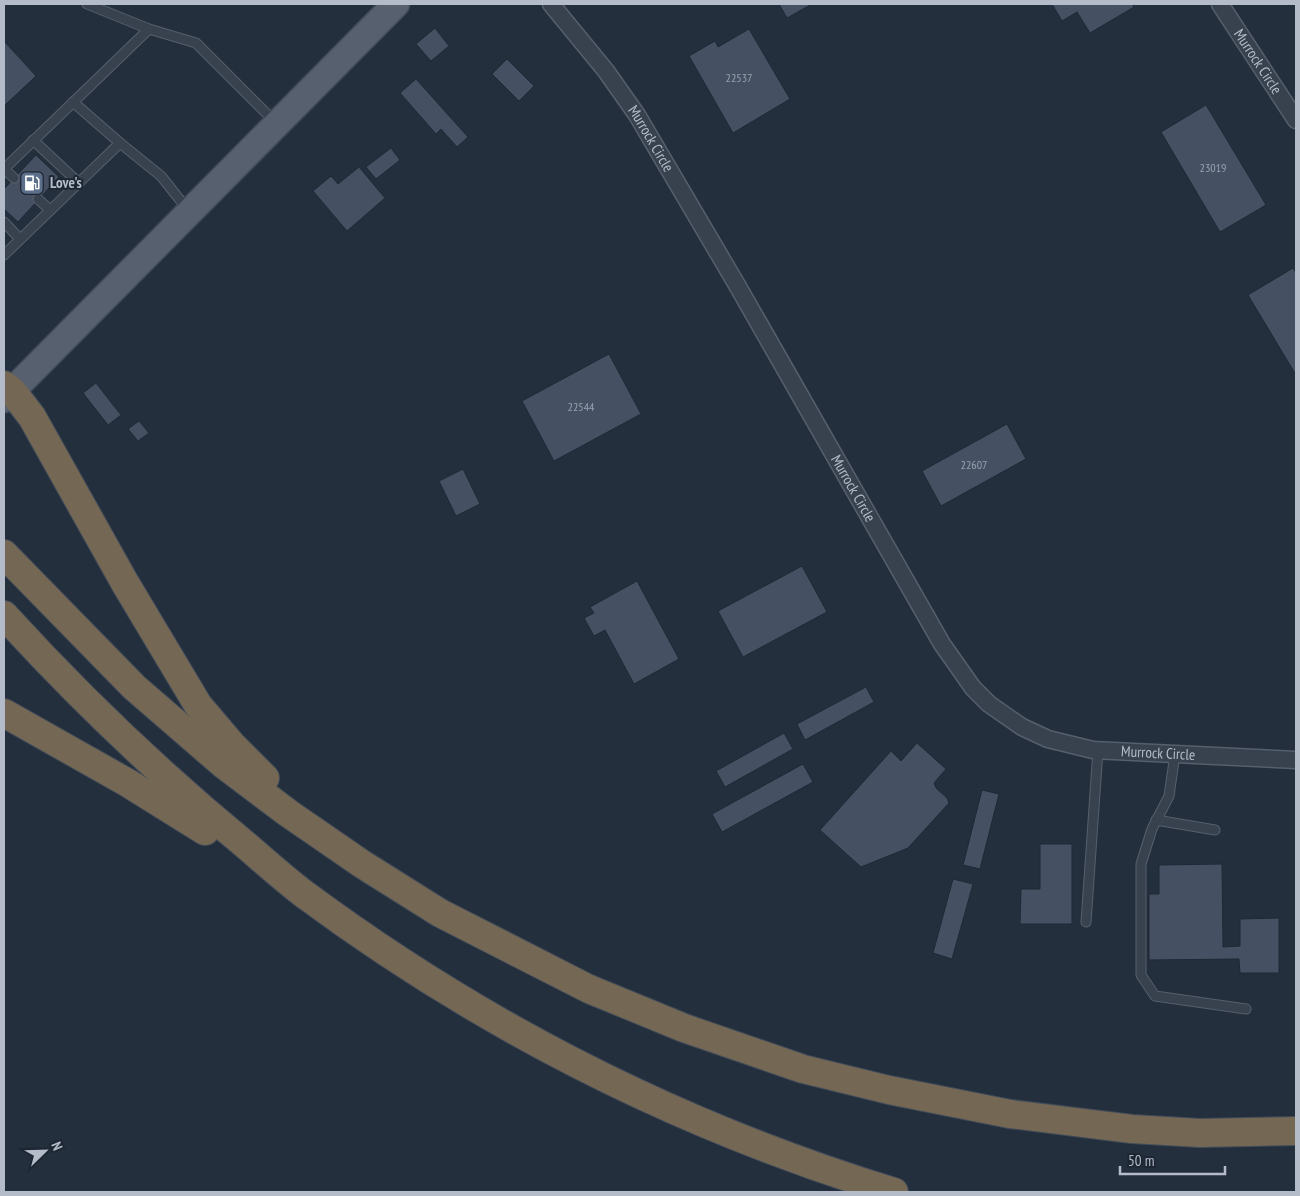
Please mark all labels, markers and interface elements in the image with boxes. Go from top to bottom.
street label: Murrock Circle [1230,25,1286,98]
house number: 22537 [725,70,753,85]
street label: Murrock Circle [624,101,678,175]
house number: 23019 [1199,160,1227,175]
fuel station icon: Love's [19,170,45,196]
place label: Love's [50,173,82,192]
house number: 22544 [567,399,595,414]
street label: Murrock Circle [827,451,880,525]
house number: 22607 [960,457,988,472]
street label: Murrock Circle [1121,741,1196,764]
north arrow [20,1126,70,1176]
text: N [47,1139,67,1153]
scale bar [1120,1144,1225,1176]
text: 50 m [1128,1151,1154,1170]

